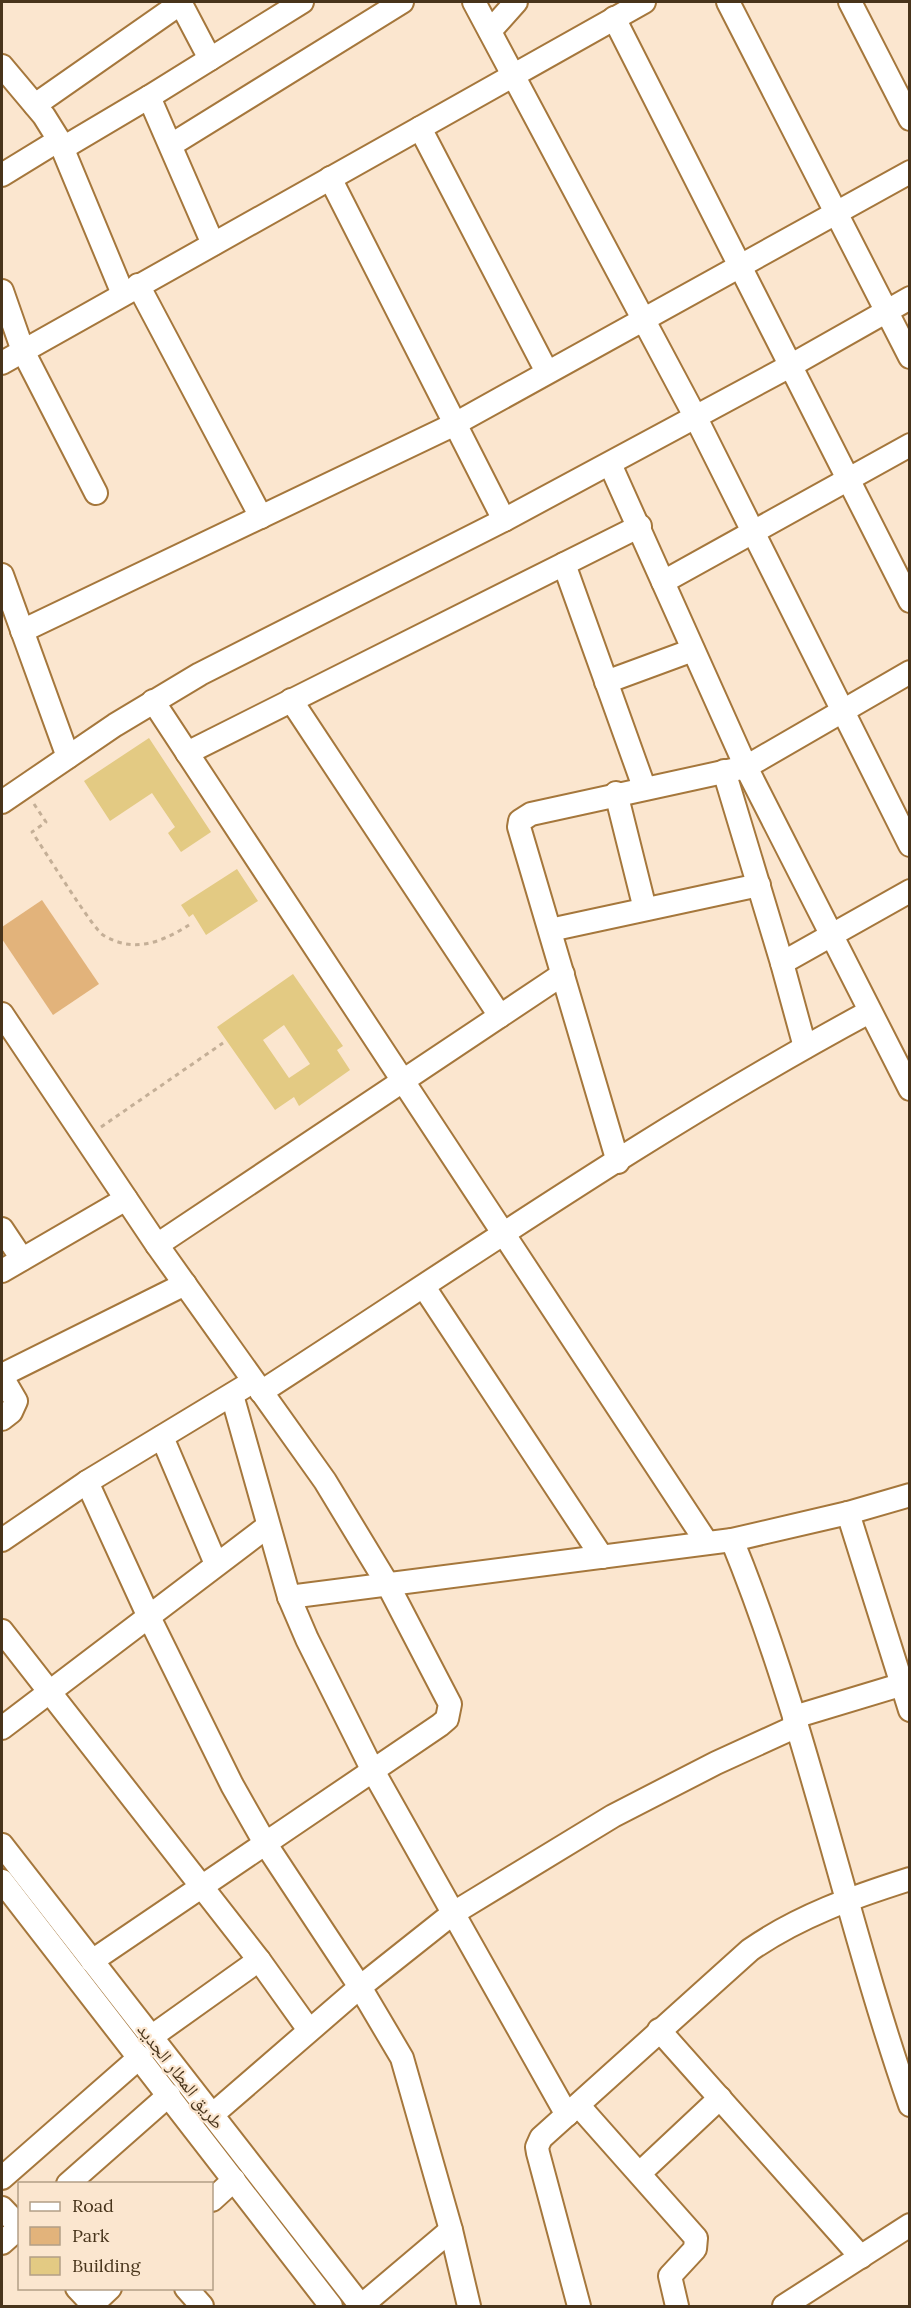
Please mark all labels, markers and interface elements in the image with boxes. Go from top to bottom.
street label: طريق المطار الجديد [133,2018,229,2134]
legend [18,2182,213,2290]
text: Road [72,2194,114,2217]
text: Park [72,2224,110,2247]
text: Building [72,2254,142,2277]

